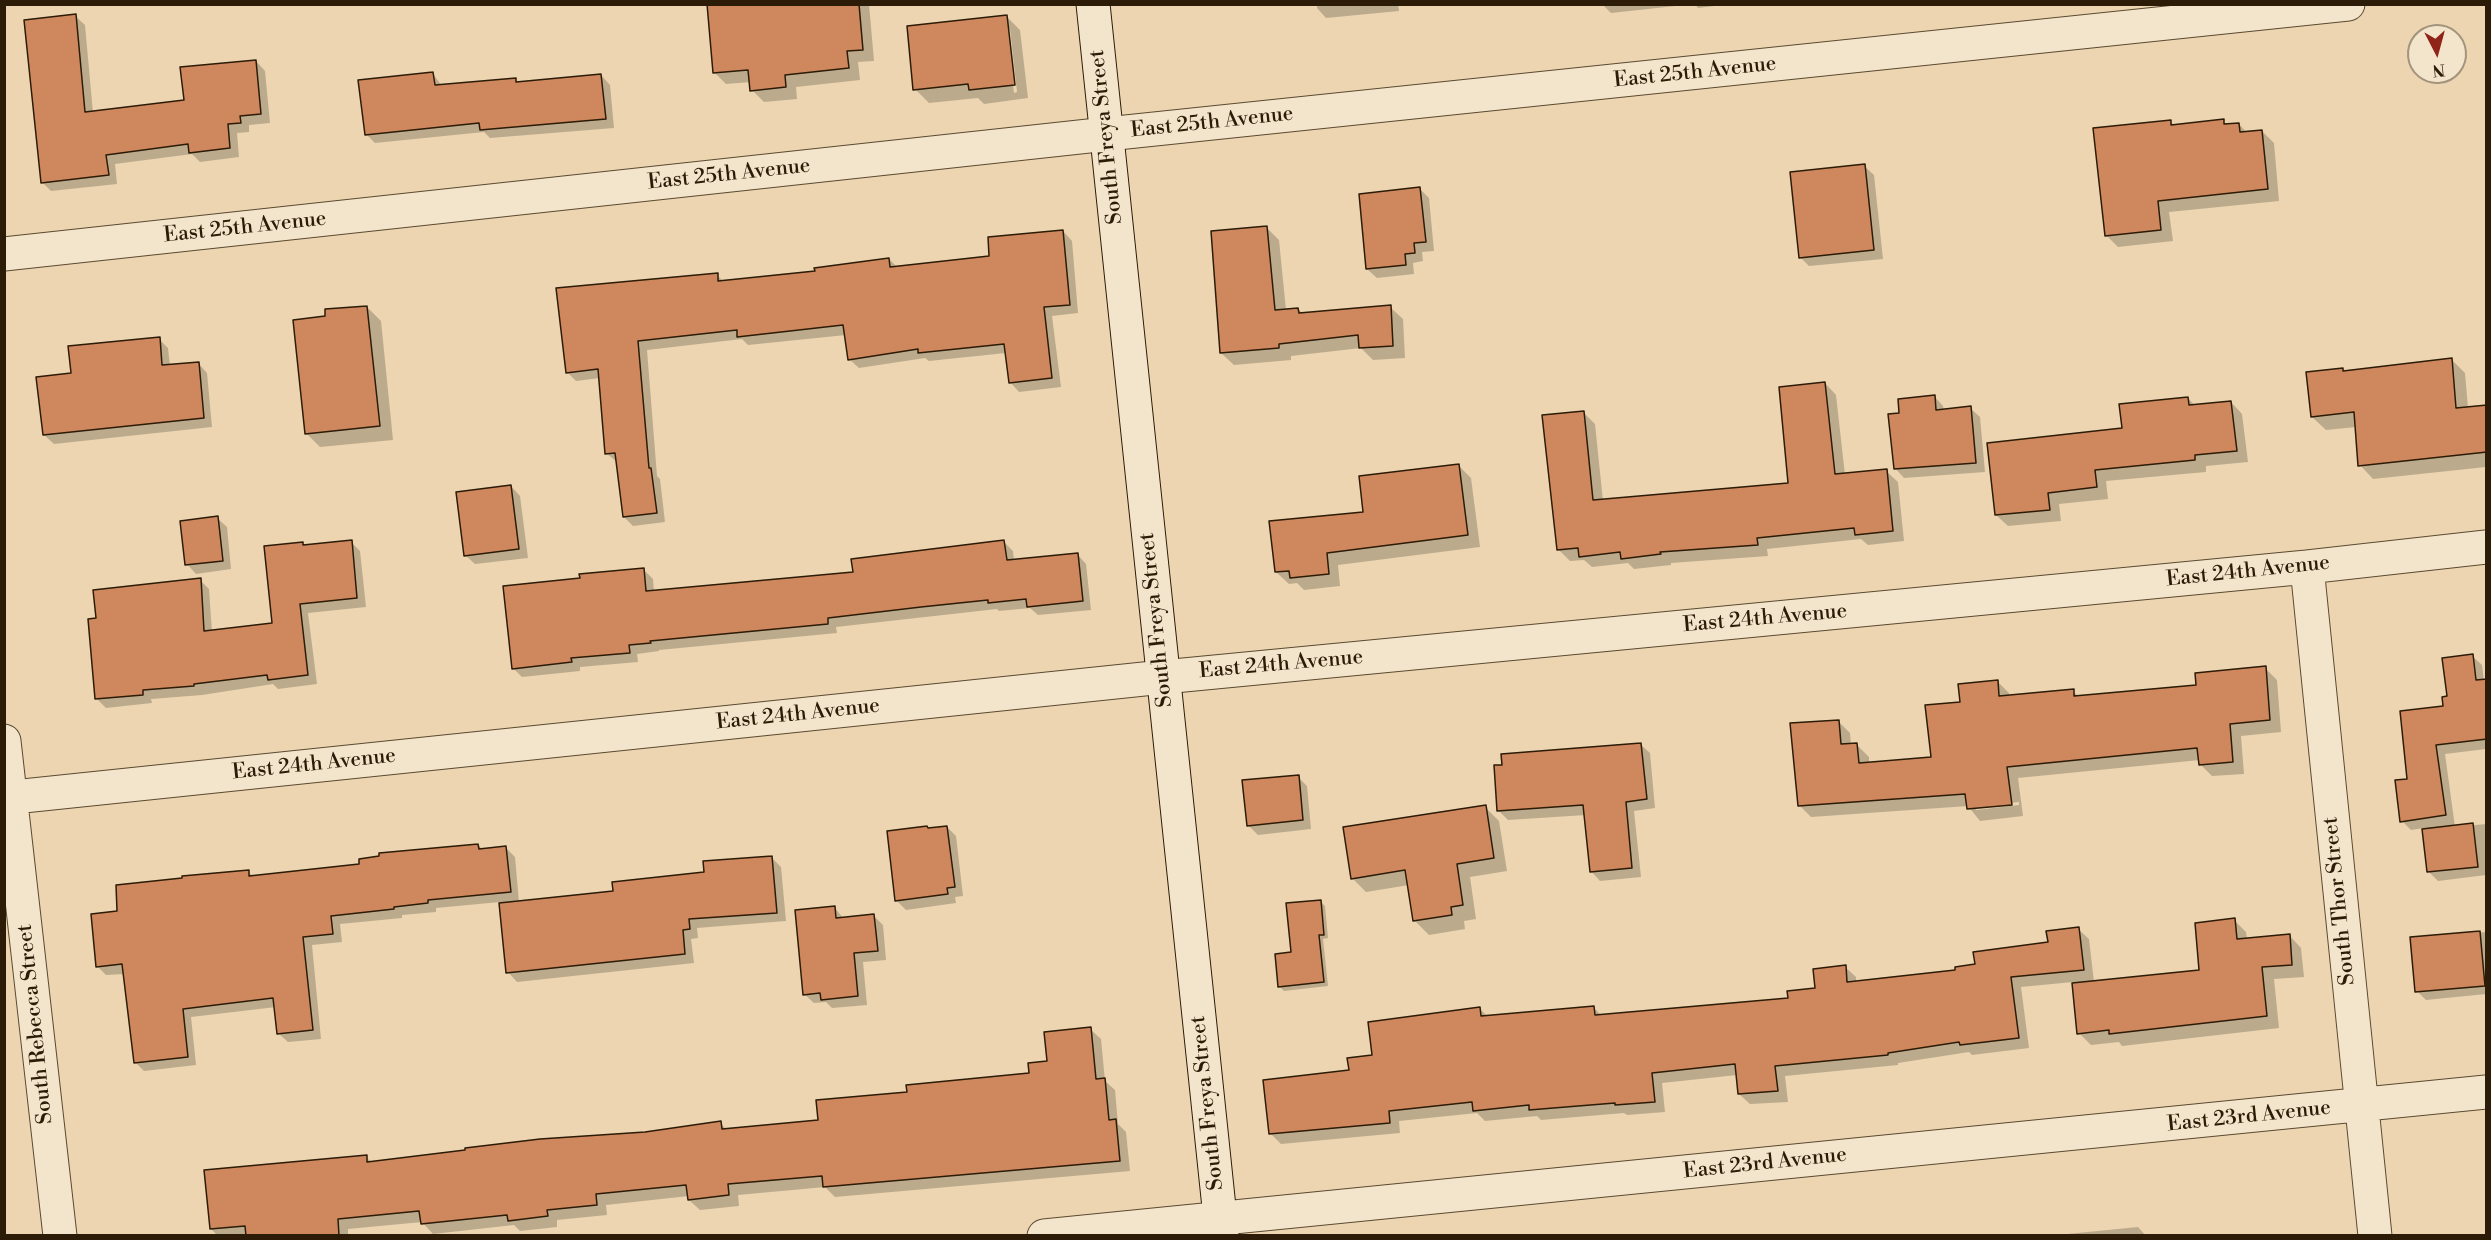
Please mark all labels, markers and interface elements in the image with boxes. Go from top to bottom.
north arrow [2407,24,2467,84]
street label: South Freya Street [1085,48,1129,226]
street label: East 25th Avenue [1612,52,1778,94]
text: N [2431,59,2446,81]
street label: East 25th Avenue [1129,102,1295,144]
street label: East 25th Avenue [646,154,812,196]
street label: East 25th Avenue [162,207,328,249]
street label: South Freya Street [1135,531,1179,709]
street label: East 24th Avenue [2165,551,2331,593]
street label: East 24th Avenue [1682,599,1848,639]
street label: East 24th Avenue [1198,645,1364,685]
street label: East 24th Avenue [715,694,881,736]
street label: East 24th Avenue [231,744,397,786]
street label: South Thor Street [2319,815,2361,987]
street label: South Rebecca Street [13,923,59,1125]
street label: South Freya Street [1186,1014,1230,1192]
street label: East 23rd Avenue [2166,1096,2332,1138]
street label: East 23rd Avenue [1682,1143,1848,1185]

